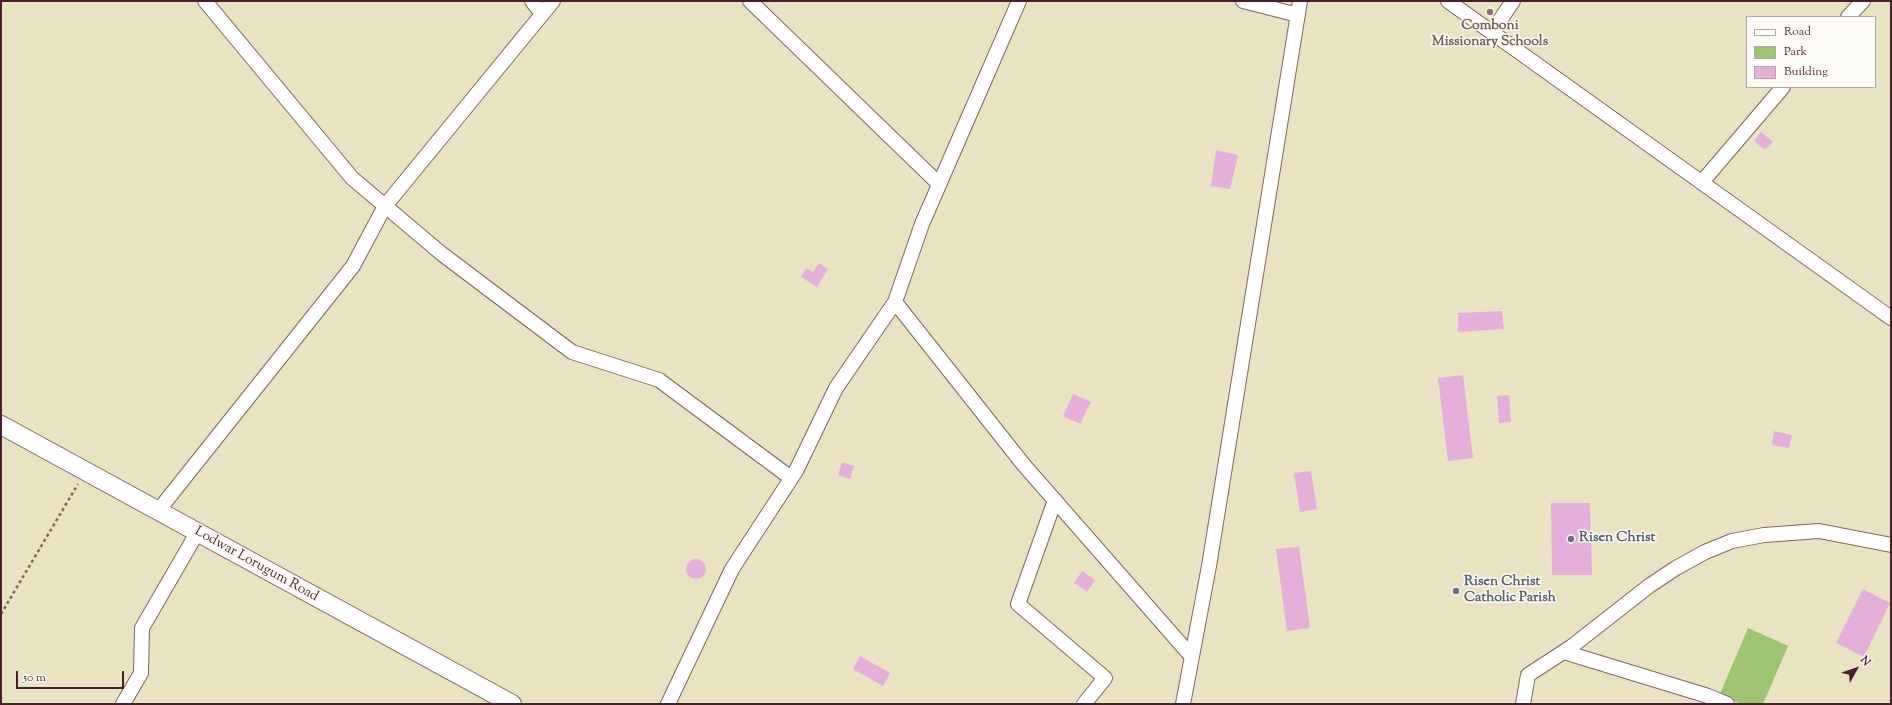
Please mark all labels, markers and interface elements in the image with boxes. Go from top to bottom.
marker: Comboni Missionary Schools [1485,7,1495,17]
legend [1746,16,1876,88]
place label: Comboni Missionary Schools [1432,19,1548,52]
text: Road [1784,23,1811,41]
text: Park [1784,43,1807,61]
text: Building [1784,63,1828,81]
street label: Lodwar Lorugum Road [191,524,321,606]
place label: Risen Christ [1579,531,1655,547]
marker: Risen Christ [1566,534,1576,544]
place label: Risen Christ Catholic Parish [1464,575,1556,608]
marker: Risen Christ Catholic Parish [1451,586,1461,596]
north arrow [1836,649,1876,689]
text: N [1856,653,1874,670]
scale bar [18,663,126,689]
text: 50 m [23,669,46,687]

